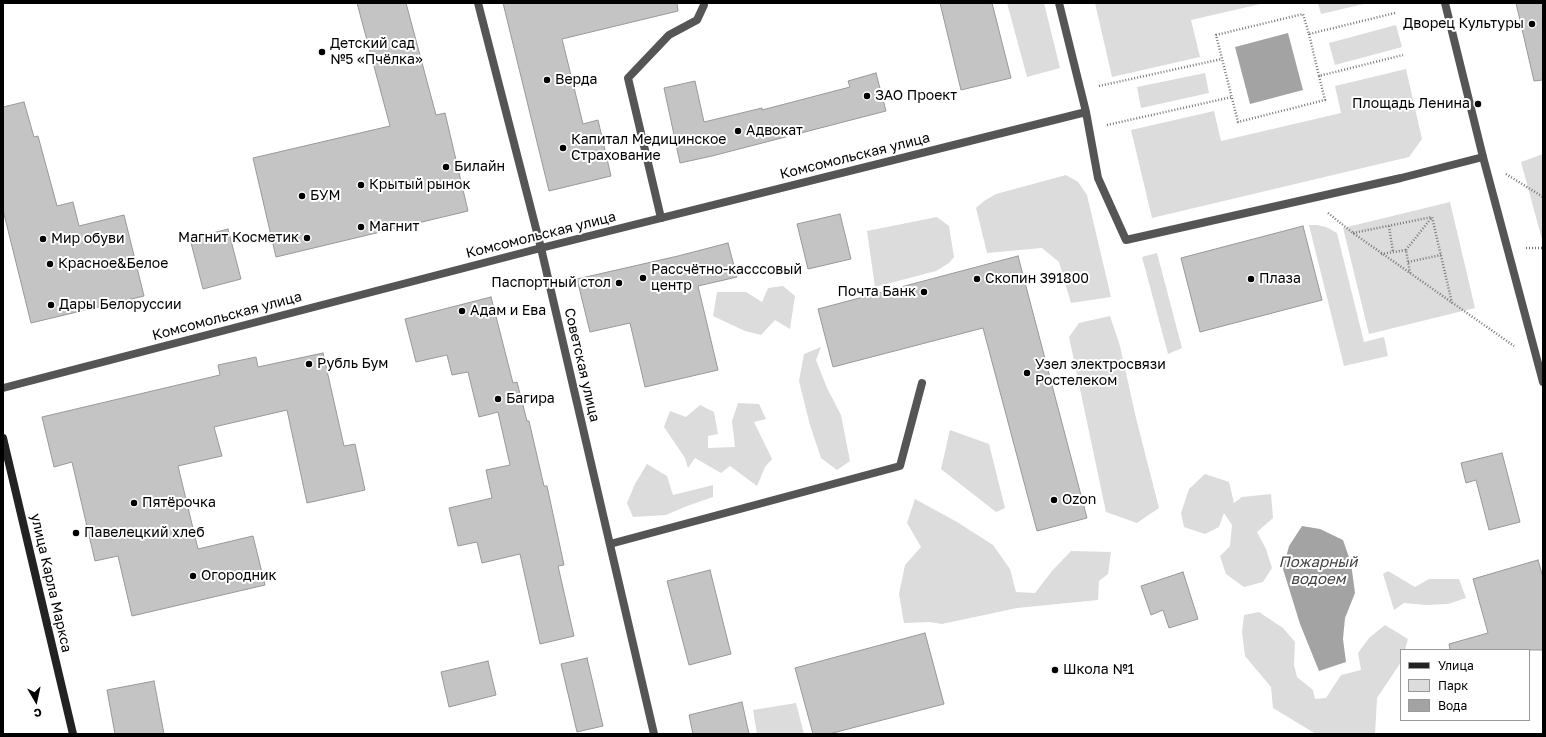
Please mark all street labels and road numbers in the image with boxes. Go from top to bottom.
street label: Комсомольская улица [778,129,932,183]
street label: Комсомольская улица [464,208,618,262]
street label: Комсомольская улица [150,288,304,344]
street label: Советская улица [561,306,603,424]
street label: улица Карла Маркса [27,512,75,654]

